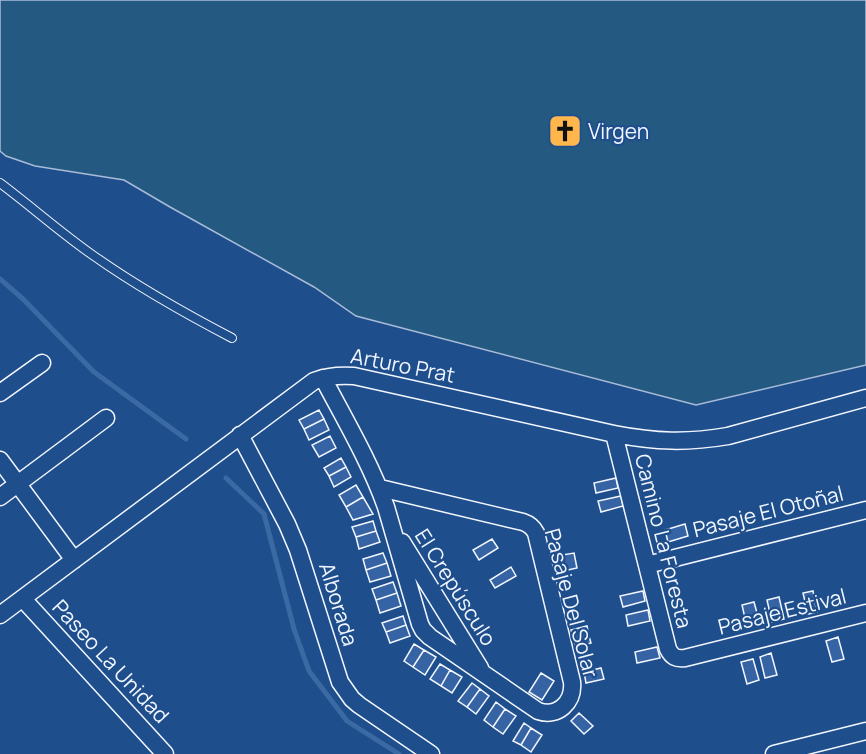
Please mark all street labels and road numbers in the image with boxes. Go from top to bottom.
street label: Arturo Prat [348,341,458,389]
street label: Camino La Foresta [629,451,699,631]
street label: Pasaje El Otoñal [690,479,846,543]
street label: El Crepúsculo [409,523,503,651]
street label: Pasaje Del Solar [539,525,605,681]
street label: Alborada [313,559,365,649]
street label: Pasaje Estival [715,582,849,640]
street label: Paseo La Unidad [47,593,175,729]

